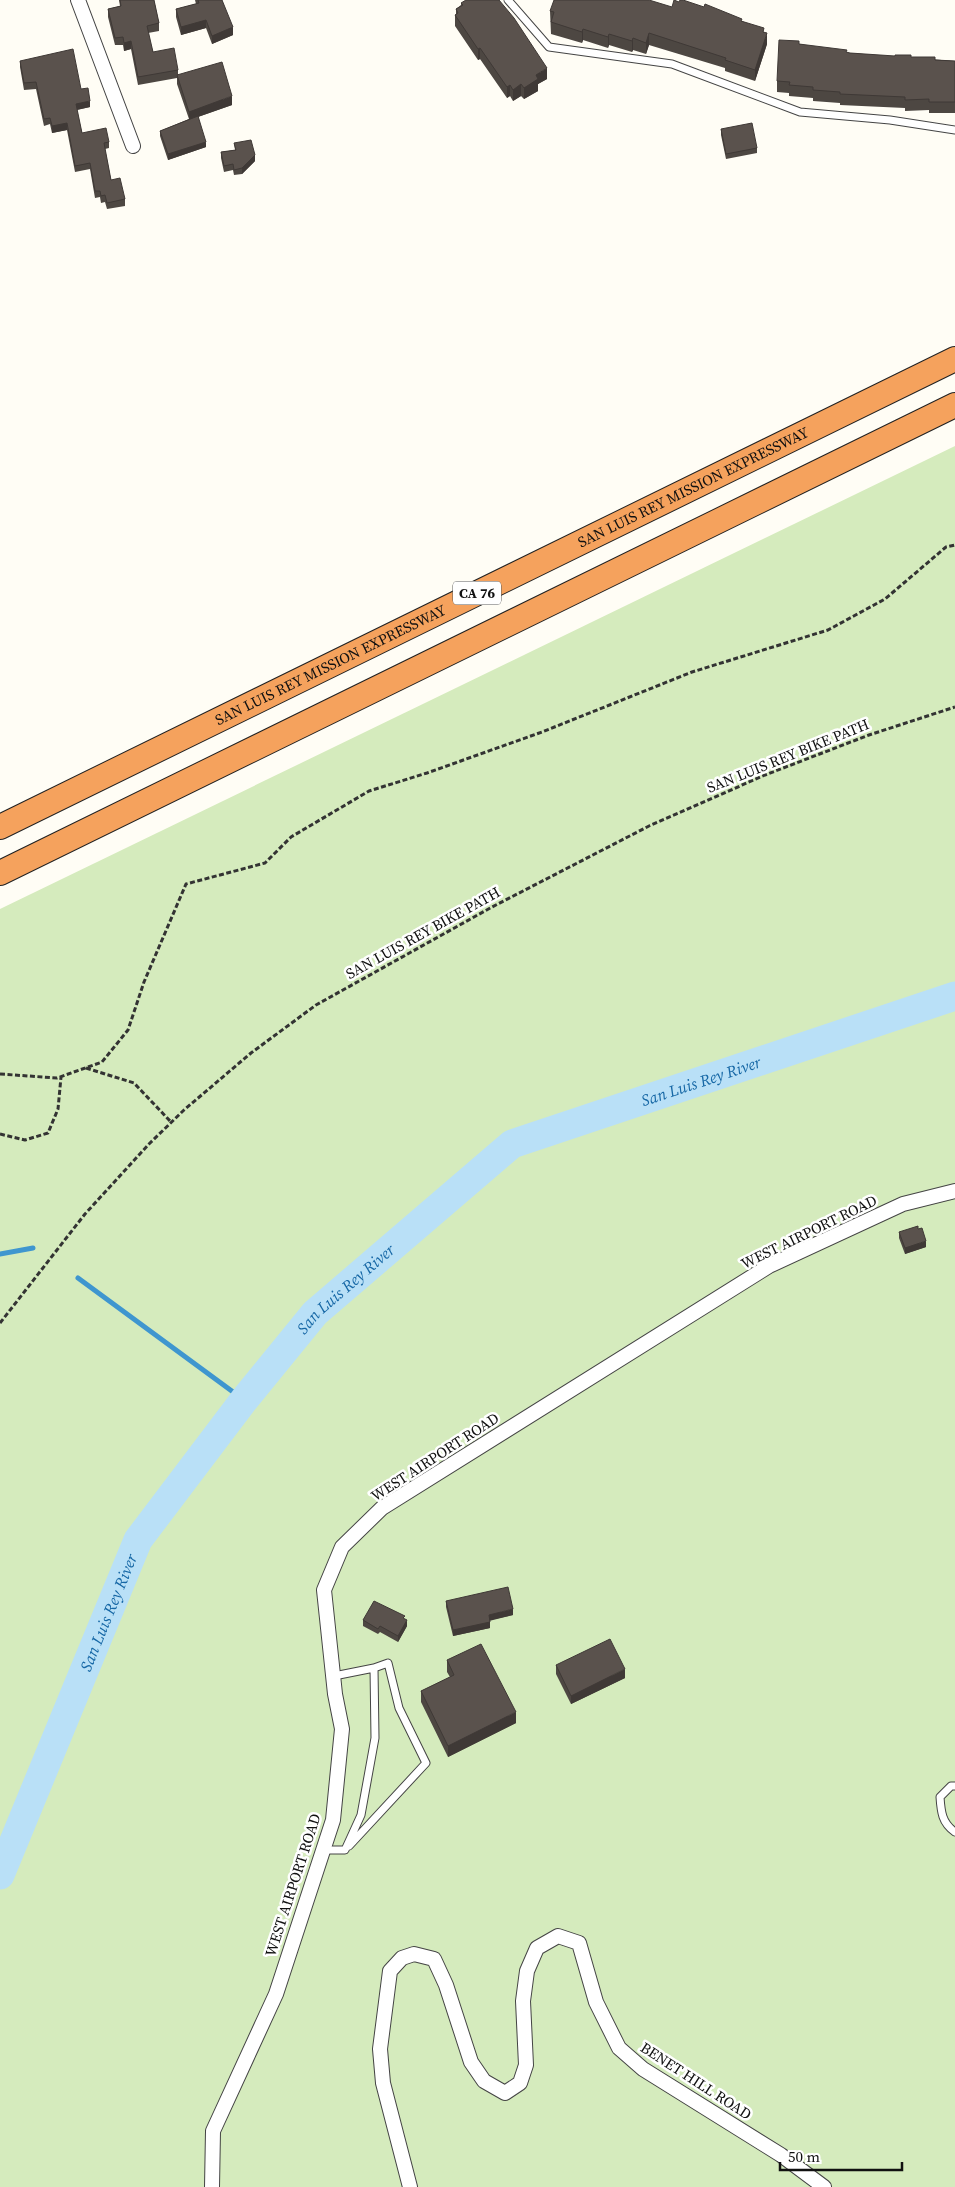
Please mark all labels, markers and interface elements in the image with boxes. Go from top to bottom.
street label: SAN LUIS REY MISSION EXPRESSWAY [574,421,812,552]
road number: CA 76 [453,582,501,604]
street label: SAN LUIS REY MISSION EXPRESSWAY [211,599,450,730]
street label: SAN LUIS REY BIKE PATH [703,713,872,798]
street label: SAN LUIS REY BIKE PATH [342,881,504,984]
water label: San Luis Rey River [638,1050,764,1111]
street label: WEST AIRPORT ROAD [737,1189,880,1274]
water label: San Luis Rey River [291,1238,400,1338]
street label: WEST AIRPORT ROAD [367,1407,503,1506]
water label: San Luis Rey River [74,1550,142,1674]
street label: WEST AIRPORT ROAD [260,1811,326,1959]
street label: BENET HILL ROAD [637,2037,756,2124]
scale bar [780,2140,902,2172]
text: 50 m [788,2146,820,2167]

